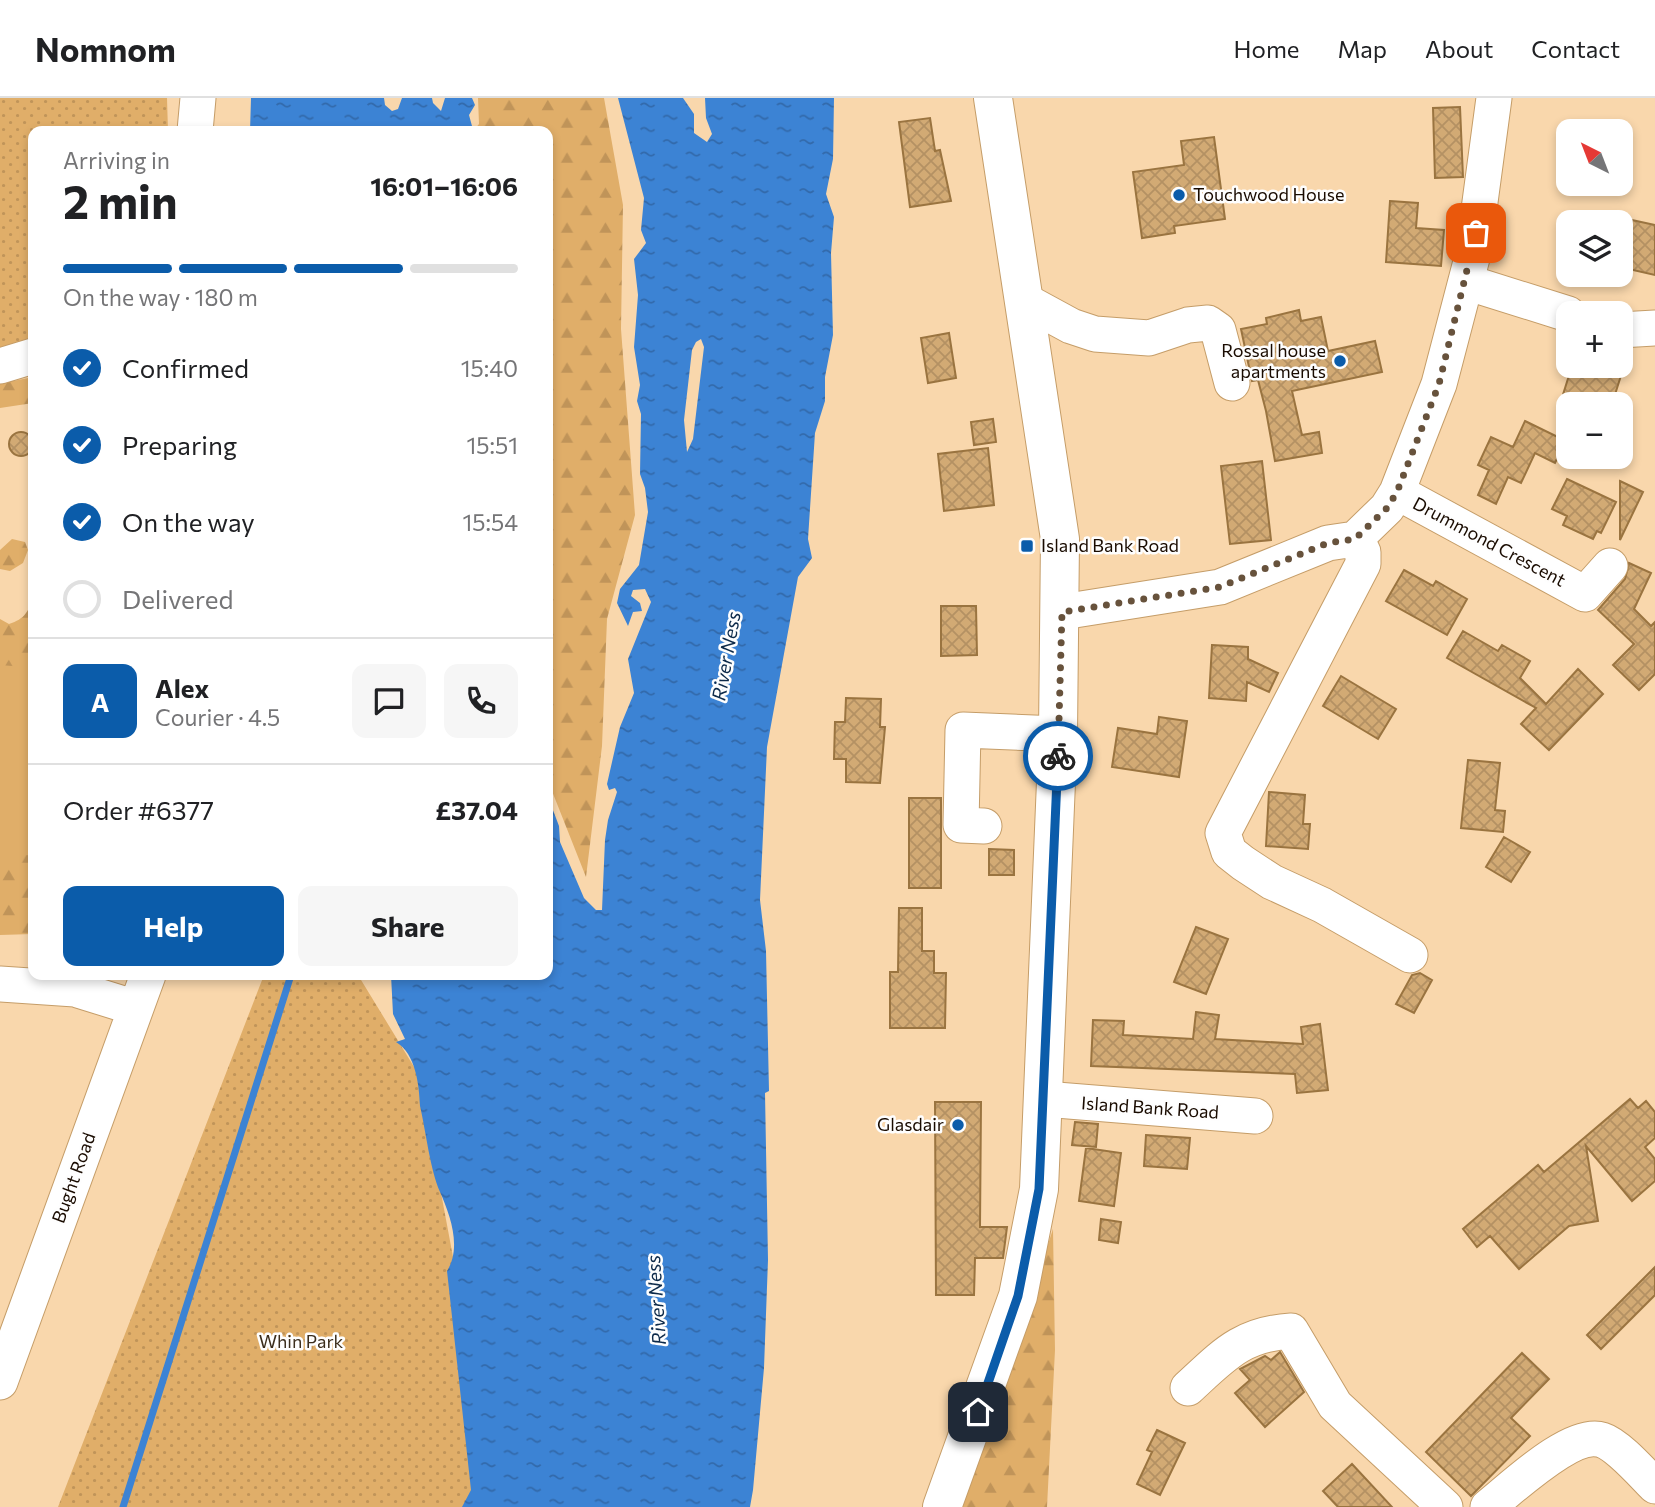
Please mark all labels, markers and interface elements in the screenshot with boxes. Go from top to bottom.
text: Nomnom [35,28,176,69]
text: Home [1234,34,1300,63]
text: Map [1338,34,1387,63]
text: About [1425,34,1493,63]
text: Contact [1531,34,1620,63]
north arrow [1556,119,1633,196]
map controls [1556,119,1633,469]
text: Arriving in [63,146,170,174]
text: 16:01–16:06 [370,170,518,201]
text: 2 min [63,172,178,228]
place label: Touchwood House [1193,183,1344,205]
marker: Touchwood House [1171,187,1187,203]
pin [1446,203,1506,263]
button: layers [1556,210,1633,287]
icon: bag [1457,214,1495,252]
text: On the way · 180 m [63,283,258,311]
button: + [1556,301,1633,378]
place label: Rossal house apartments [1221,339,1326,382]
icon: check [63,349,101,387]
text: Confirmed [122,352,249,383]
marker: Rossal house apartments [1332,353,1348,369]
text: 15:40 [461,354,518,382]
button: − [1556,392,1633,469]
icon: check [63,426,101,464]
text: Preparing [122,429,237,460]
text: 15:51 [466,431,518,459]
street label: Drummond Crescent [1409,492,1570,591]
icon: check [63,503,101,541]
text: On the way [122,506,255,537]
text: 15:54 [463,508,518,536]
place label: Island Bank Road [1041,534,1179,556]
marker: Island Bank Road [1019,538,1035,554]
text: Delivered [122,583,233,614]
water label: River Ness [706,609,745,702]
button: chat [352,664,426,738]
button: phone [444,664,518,738]
text: Alex [155,672,209,703]
text: A [91,686,109,717]
text: Courier · 4.5 [155,703,280,731]
courier [1023,721,1093,791]
icon: bike [1039,737,1077,775]
text: Order #6377 [63,794,214,825]
text: £37.04 [435,794,518,825]
button: Help [63,886,284,966]
button: Share [298,886,518,966]
street label: Island Bank Road [1080,1091,1220,1123]
place label: Glasdair [877,1113,944,1135]
marker: Glasdair [950,1117,966,1133]
street label: Bught Road [47,1129,100,1226]
water label: River Ness [641,1254,670,1346]
park label: Whin Park [259,1330,344,1352]
pin [948,1382,1008,1442]
icon: home [959,1393,997,1431]

